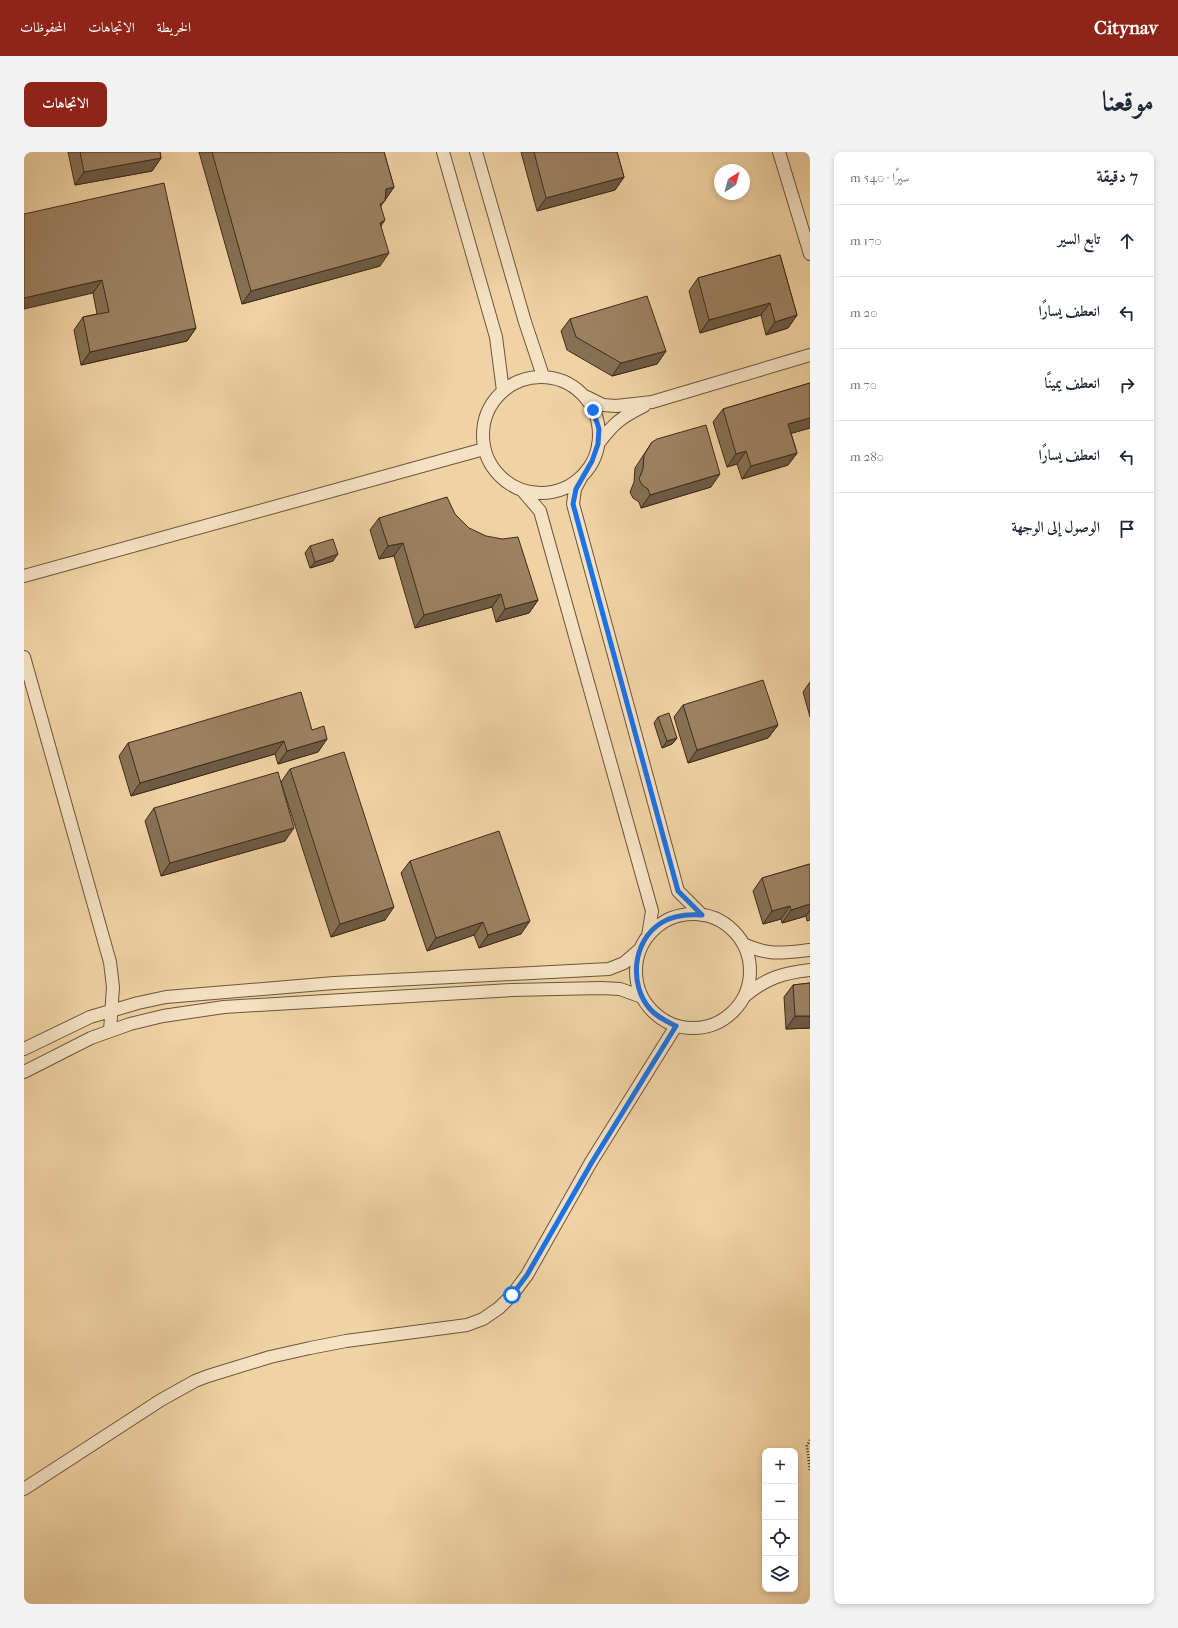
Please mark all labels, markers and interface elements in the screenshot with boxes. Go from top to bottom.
text: Citynav [1094,17,1158,39]
text: المحفوظات [20,19,66,36]
text: الاتجاهات [88,19,135,36]
text: الخريطة [157,19,191,36]
button: الاتجاهات [24,82,107,127]
text: موقعنا [1102,85,1154,118]
north arrow [714,164,750,200]
text: 7 دقيقة [1096,166,1138,186]
text: سيرًا · 540 m [850,170,910,185]
text: تابع السير [1058,230,1100,248]
icon: ahead [1116,230,1138,252]
text: 170 m [850,233,882,248]
text: انعطف يسارًا [1039,302,1100,320]
icon: left [1116,302,1138,324]
text: 20 m [850,305,877,320]
text: انعطف يمينًا [1045,374,1100,392]
icon: right [1116,374,1138,396]
text: 70 m [850,377,877,392]
route end [584,401,602,419]
text: انعطف يسارًا [1039,446,1100,464]
icon: left [1116,446,1138,468]
text: 280 m [850,449,884,464]
text: الوصول إلى الوجهة [1011,518,1100,536]
icon: arrive [1116,518,1138,540]
route start [503,1286,521,1304]
map controls [762,1448,798,1592]
button: + [762,1448,798,1484]
button: − [762,1484,798,1520]
button: locate [762,1520,798,1556]
button: layers [762,1556,798,1592]

